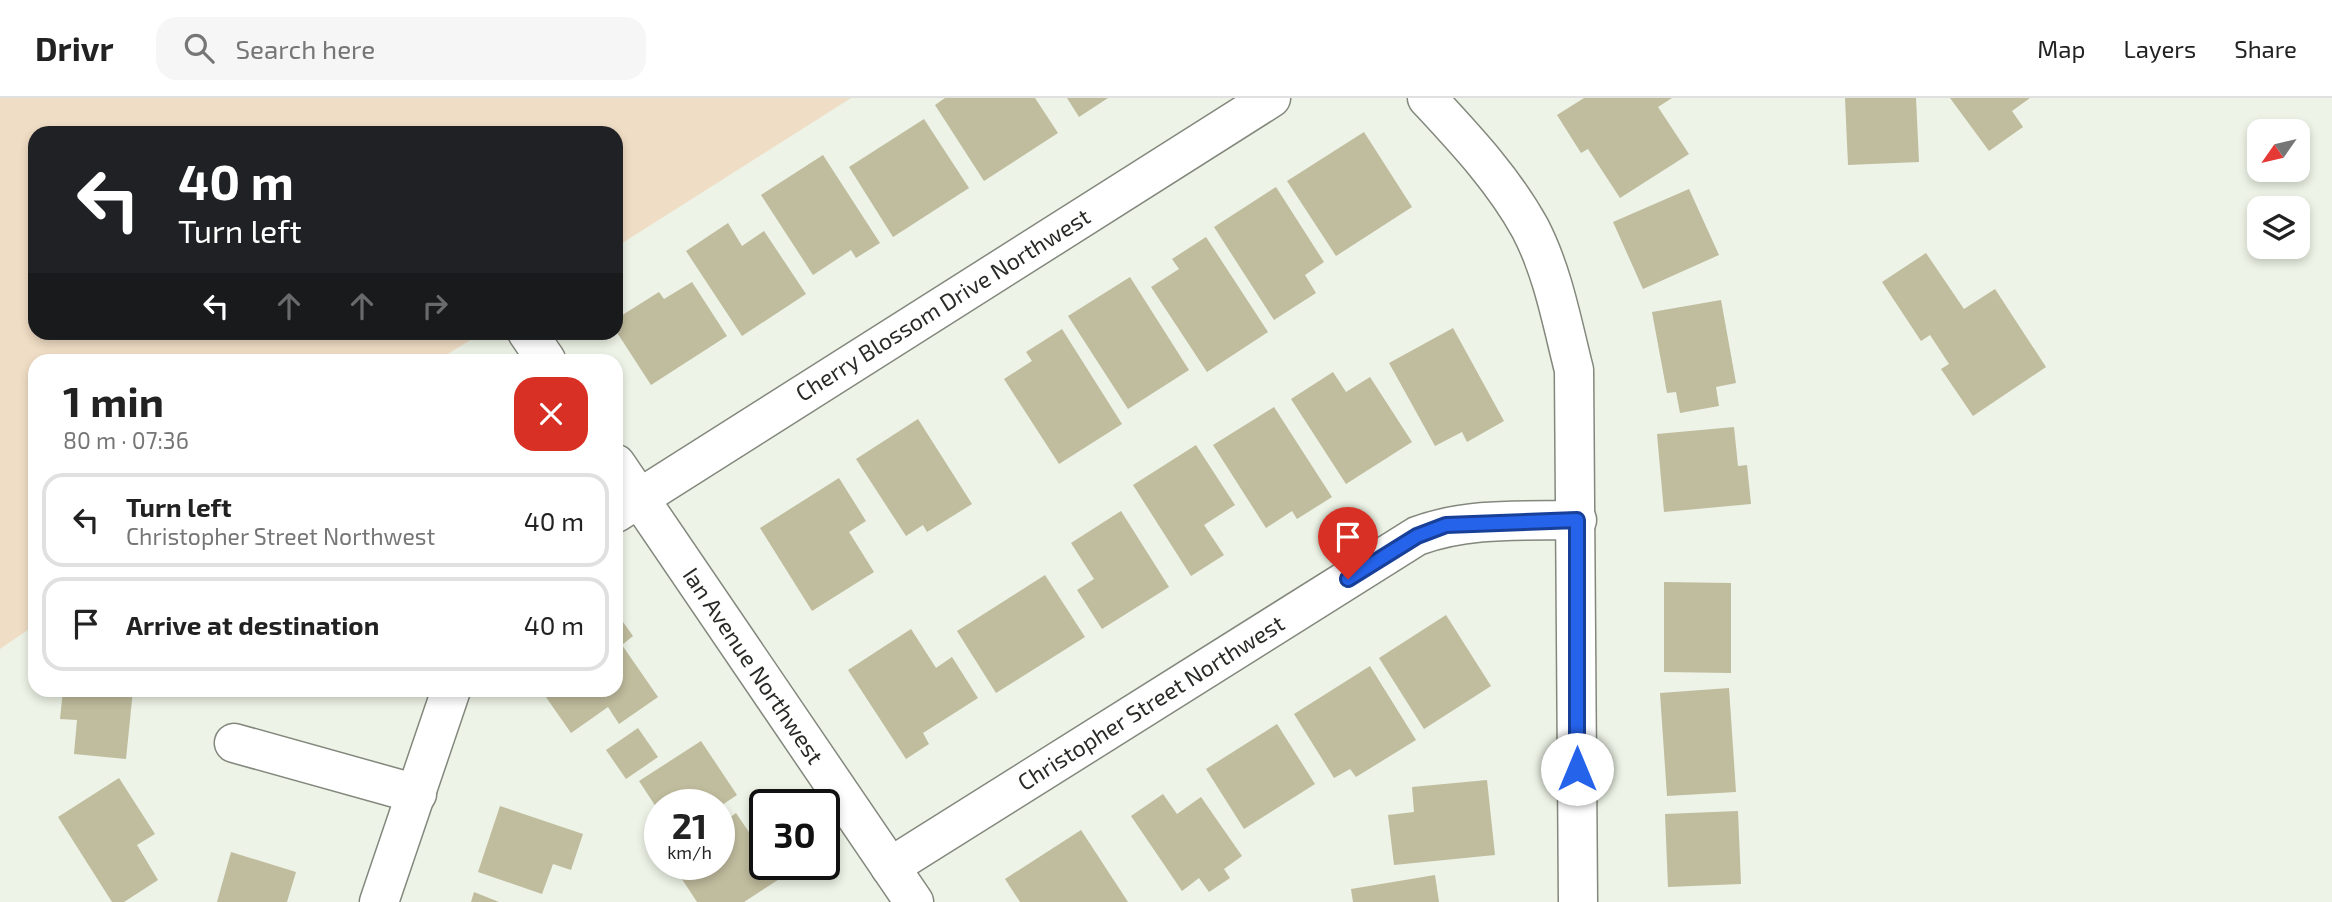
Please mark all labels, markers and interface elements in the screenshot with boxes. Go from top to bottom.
search box [156,17,646,80]
text: Drivr [35,28,114,68]
icon: search [180,29,218,67]
text: Search here [236,33,375,64]
text: Map [2037,34,2085,63]
text: Layers [2123,34,2196,63]
text: Share [2234,34,2297,63]
north arrow [2247,119,2310,182]
map controls [2247,119,2310,259]
text: 40 m [178,151,294,210]
icon: left [63,154,154,245]
button: layers [2247,196,2310,259]
street label: Cherry Blossom Drive Northwest [790,202,1095,407]
text: Turn left [178,211,302,249]
icon: left [197,287,235,325]
icon: ahead [270,287,308,325]
icon: ahead [343,287,381,325]
icon: right [416,287,454,325]
text: 1 min [63,375,164,425]
button: close [514,377,588,451]
text: 80 m · 07:36 [63,426,189,454]
text: Turn left [126,491,232,522]
icon: left [67,501,105,539]
text: 40 m [524,505,584,536]
pin [1318,507,1378,579]
icon: arrive [1329,518,1367,556]
text: Christopher Street Northwest [126,522,435,550]
street label: Ian Avenue Northwest [678,562,830,769]
icon: arrive [67,605,105,643]
street label: Christopher Street Northwest [1012,608,1289,796]
text: Arrive at destination [126,609,379,640]
text: 40 m [524,609,584,640]
position arrow [1540,732,1614,806]
speed limit sign: 30 [749,789,840,880]
text: 21 [672,804,707,846]
text: km/h [667,841,712,863]

